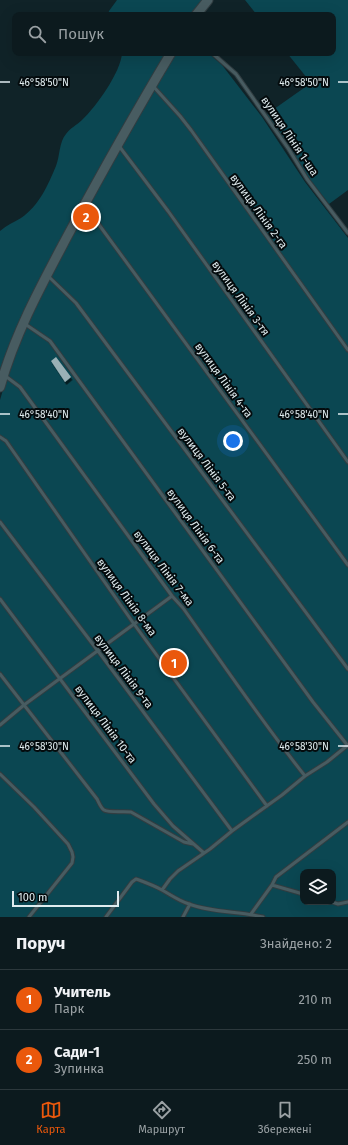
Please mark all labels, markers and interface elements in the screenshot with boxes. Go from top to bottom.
search box [12,12,336,56]
icon: search [26,23,48,45]
text: Пошук [58,25,104,43]
text: 46°58'50"N [19,77,69,89]
text: 46°58'50"N [279,77,329,89]
street label: вулиця Лінія 1-ша [258,94,321,178]
street label: вулиця Лінія 2-га [227,172,290,251]
pin: 2 [73,202,99,232]
street label: вулиця Лінія 3-тя [209,258,272,338]
street label: вулиця Лінія 4-та [192,340,255,420]
text: 46°58'40"N [19,409,69,421]
text: 46°58'40"N [279,409,329,421]
street label: вулиця Лінія 5-та [175,425,239,504]
your location [223,431,243,451]
street label: вулиця Лінія 6-та [164,486,227,566]
street label: вулиця Лінія 7-ма [131,528,196,609]
street label: вулиця Лінія 8-ма [94,556,159,639]
street label: вулиця Лінія 9-та [92,632,156,711]
pin: 1 [161,648,187,678]
street label: вулиця Лінія 10-та [72,683,139,766]
text: 46°58'30"N [19,741,69,753]
text: 46°58'30"N [279,741,329,753]
map controls [300,869,336,905]
button: layers [300,869,336,905]
scale bar [12,889,119,908]
text: 100 m [18,891,47,904]
text: Поруч [16,933,65,954]
text: Знайдено: 2 [260,936,332,951]
text: Учитель [54,983,111,1001]
text: 1 [26,992,32,1007]
text: 210 m [298,992,332,1007]
text: Парк [54,1001,84,1016]
text: Сади-1 [54,1043,100,1061]
text: 2 [26,1052,32,1067]
text: 250 m [297,1052,332,1067]
text: Зупинка [54,1061,104,1076]
tab: Карта [36,1099,66,1136]
tab: Маршрут [138,1099,185,1136]
tab: Збережені [258,1099,312,1136]

